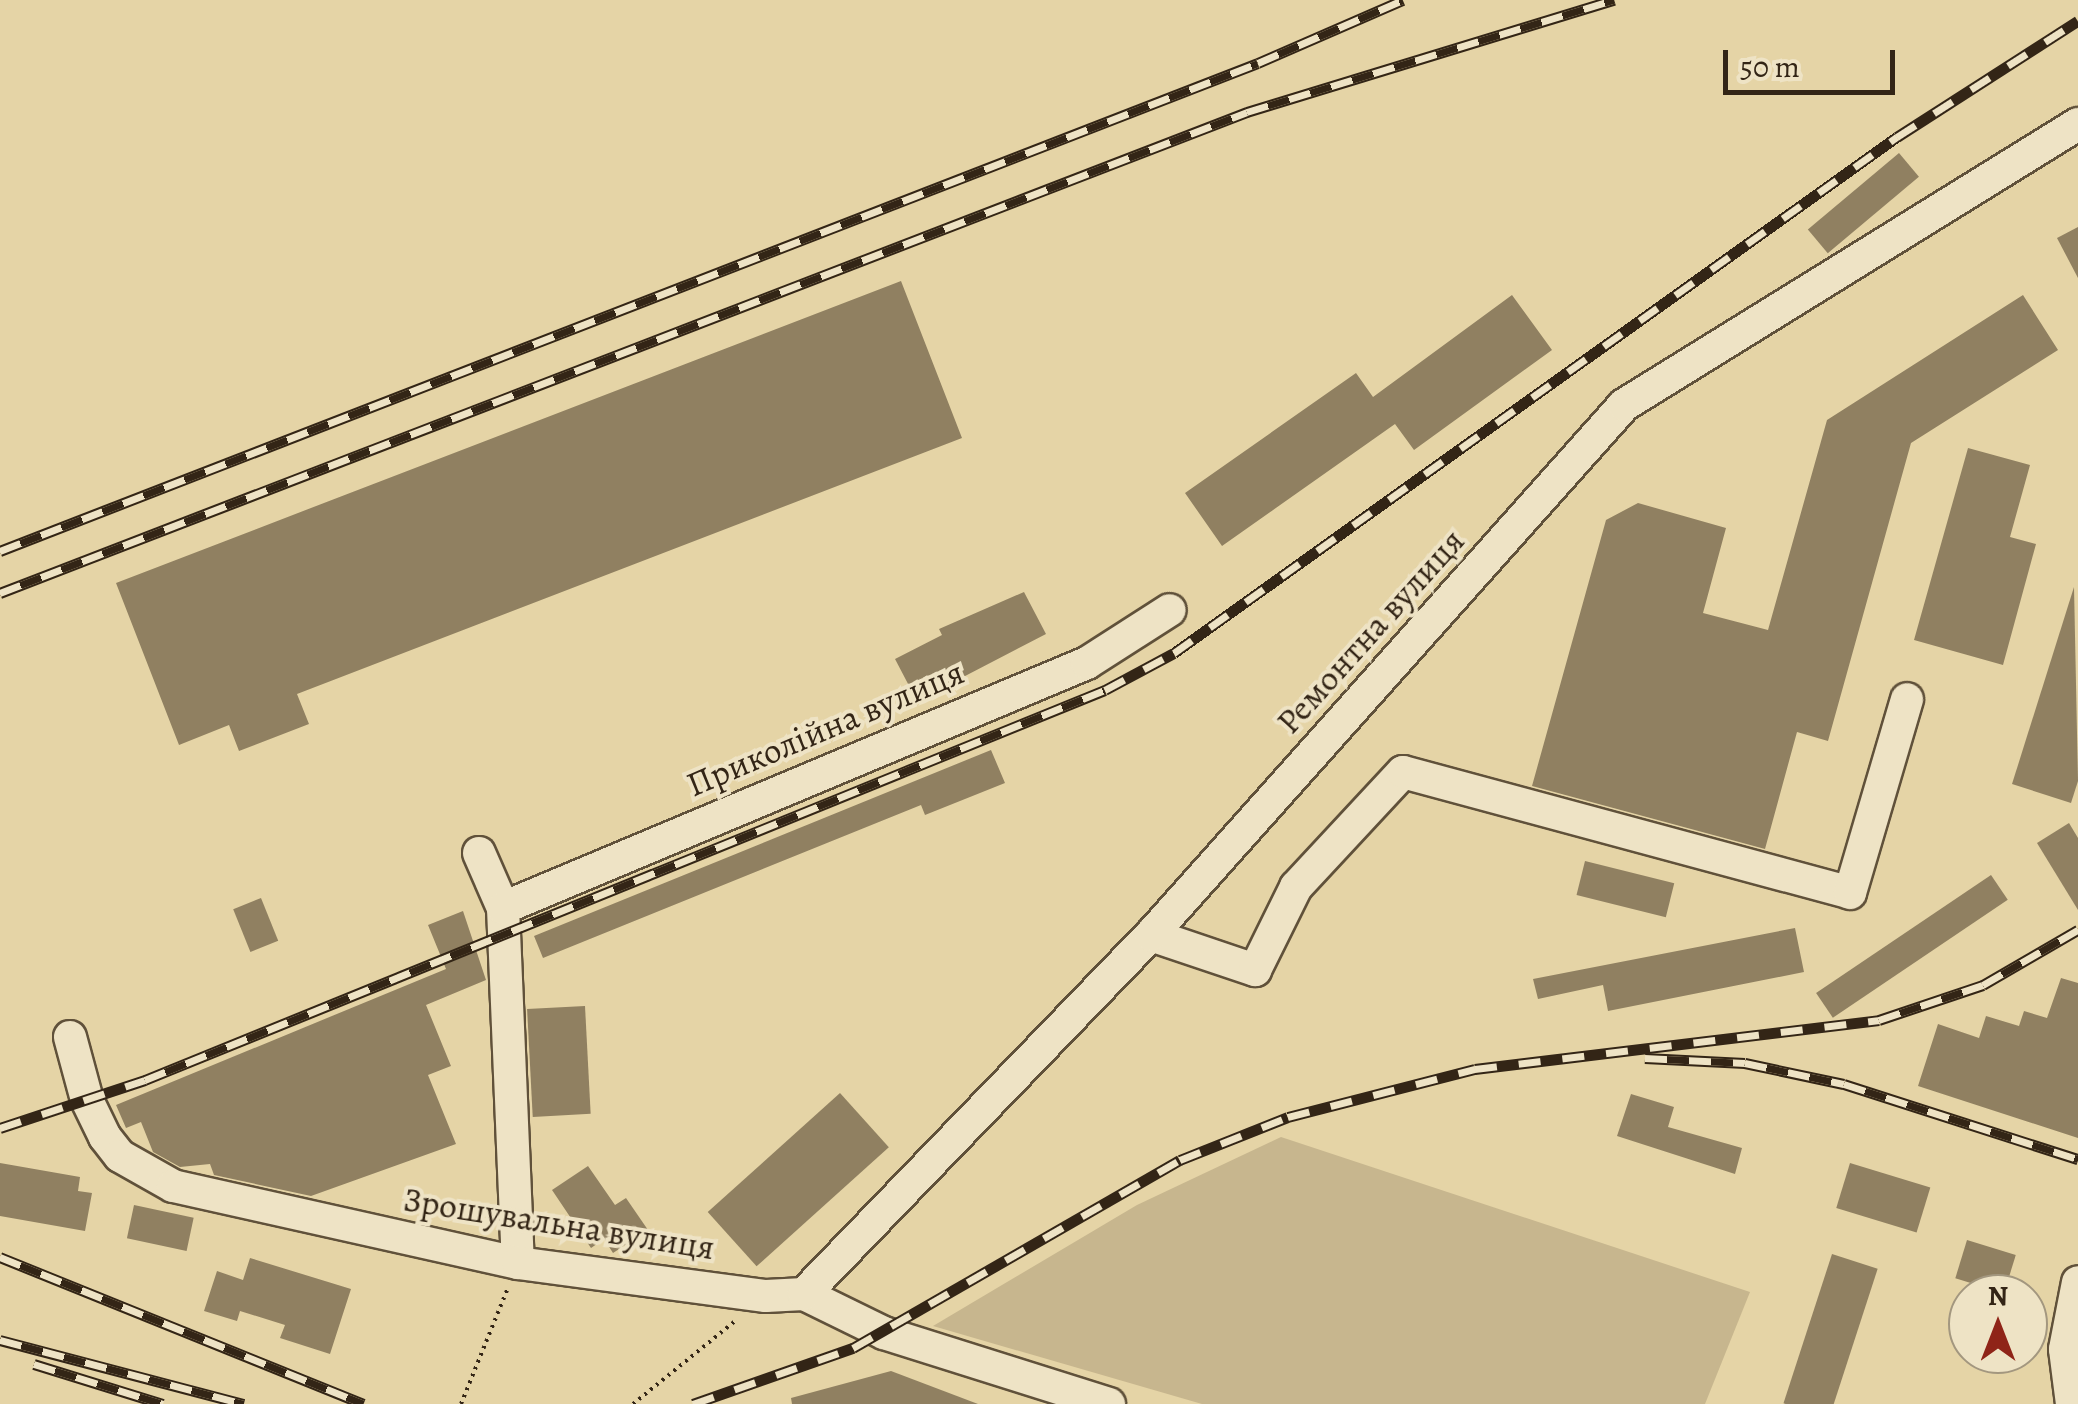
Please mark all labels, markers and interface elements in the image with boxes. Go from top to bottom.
scale bar [1728,30,1900,92]
text: 50 m [1740,47,1800,87]
street label: Ремонтна вулиця [1267,520,1473,742]
street label: Приколійна вулиця [680,651,970,805]
street label: Зрошувальна вулиця [400,1178,718,1268]
north arrow [1948,1274,2048,1374]
text: N [1988,1277,2008,1315]

